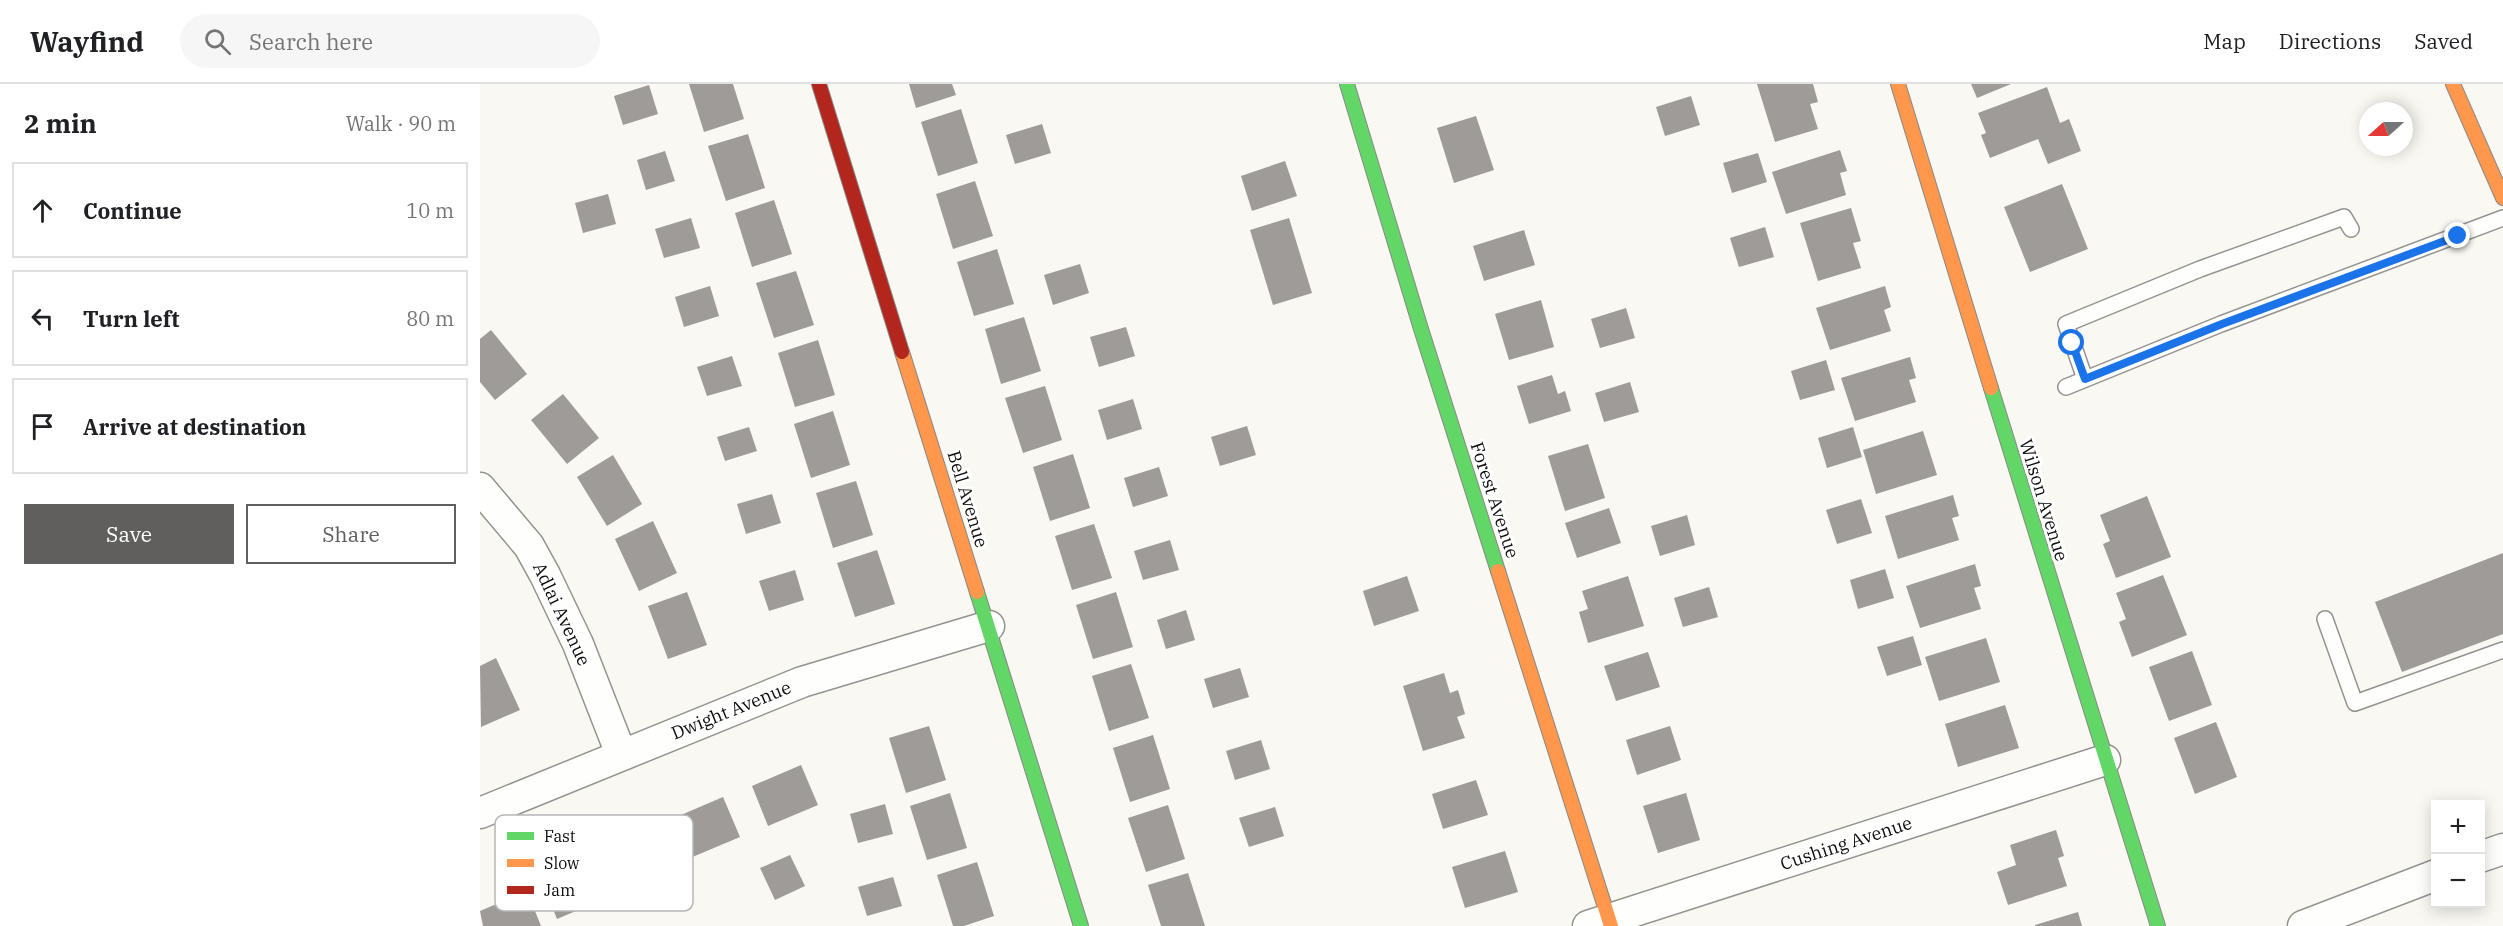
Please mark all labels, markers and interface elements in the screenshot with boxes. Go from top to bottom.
search box [180,14,600,68]
text: Wayfind [30,23,144,60]
icon: search [201,25,234,58]
text: Search here [249,27,373,56]
text: Map [2203,27,2246,55]
text: Directions [2279,27,2381,55]
text: Saved [2414,27,2473,55]
north arrow [2359,102,2413,156]
text: 2 min [24,106,97,140]
text: Walk · 90 m [346,110,456,137]
icon: ahead [26,194,59,227]
text: Continue [83,196,182,225]
text: 10 m [406,197,454,224]
route end [2444,222,2470,248]
icon: left [26,302,59,335]
text: Turn left [83,304,179,333]
text: 80 m [406,305,454,332]
route start [2058,329,2084,355]
icon: arrive [26,410,59,443]
text: Arrive at destination [83,412,306,441]
street label: Wilson Avenue [2015,436,2073,564]
street label: Forest Avenue [1465,439,1525,561]
street label: Bell Avenue [942,448,994,550]
button: Save [24,504,234,564]
button: Share [246,504,456,564]
street label: Adlai Avenue [528,559,596,669]
street label: Dwight Avenue [668,676,794,744]
map controls [2431,800,2485,908]
button: + [2431,800,2485,854]
street label: Cushing Avenue [1777,811,1915,875]
legend [495,815,693,911]
text: Fast [544,826,576,846]
text: Slow [544,853,580,873]
button: − [2431,854,2485,908]
text: Jam [544,880,575,900]

